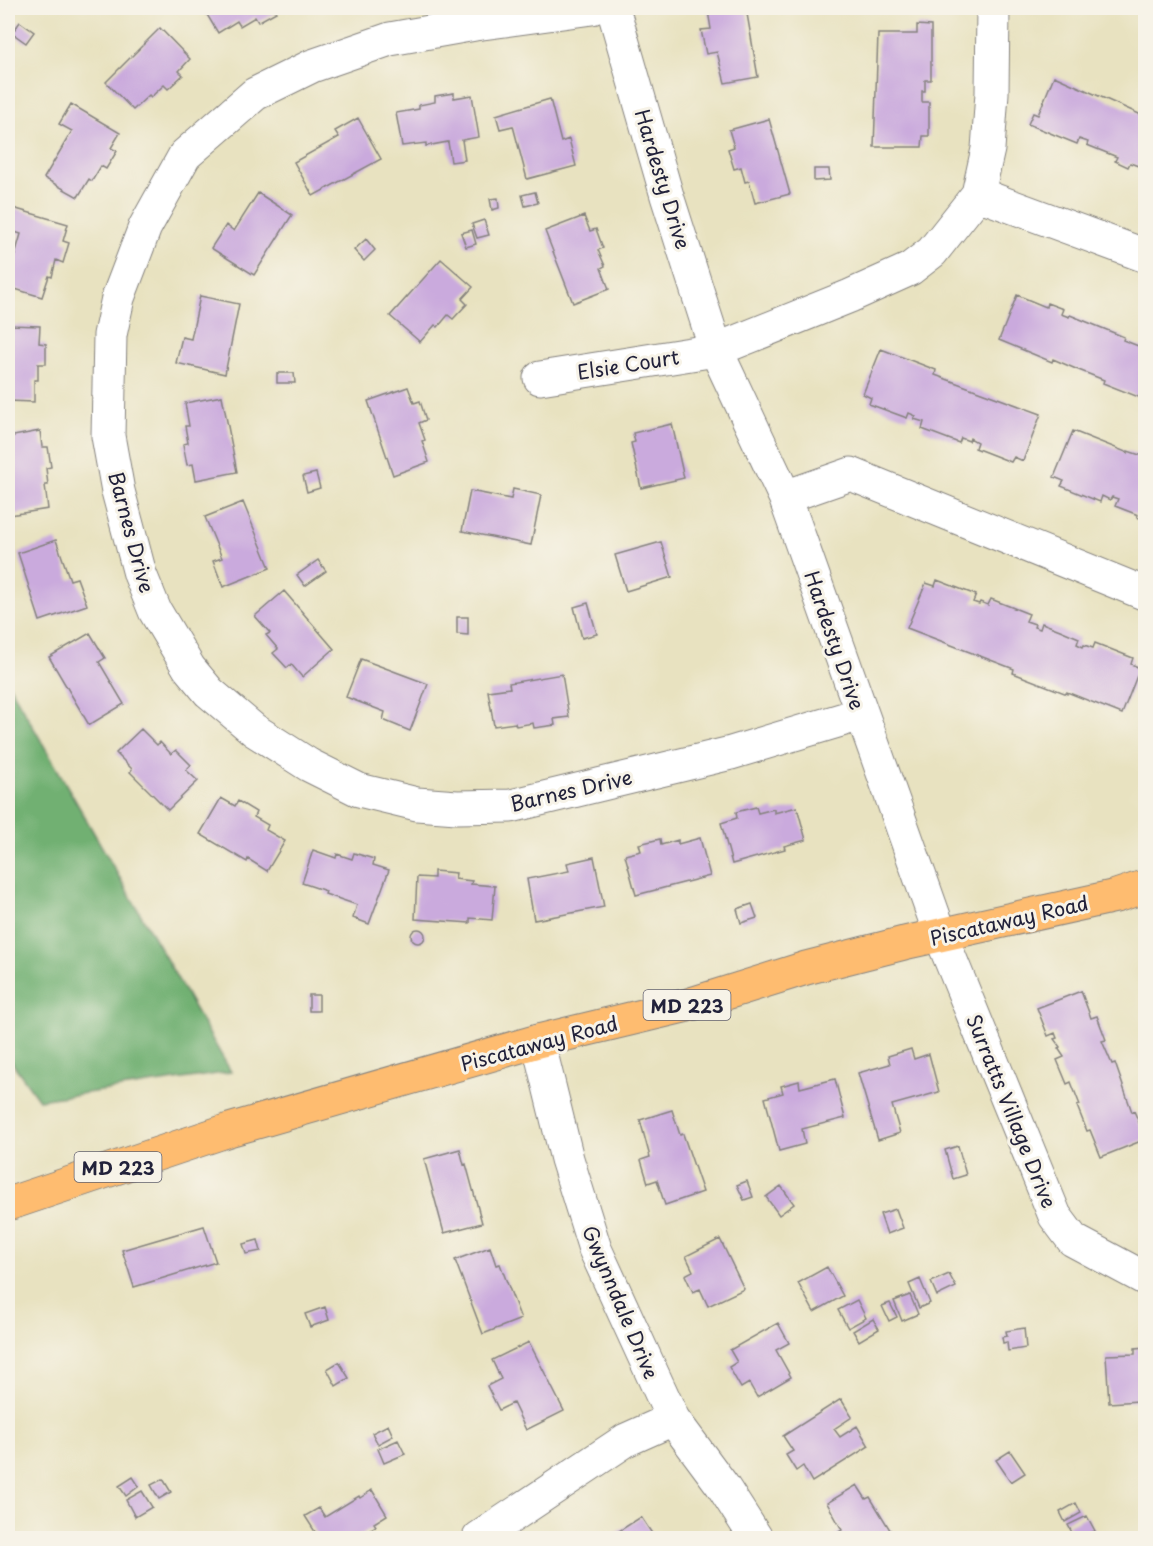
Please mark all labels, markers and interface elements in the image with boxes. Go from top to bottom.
street label: Hardesty Drive [627,105,699,253]
street label: Elsie Court [575,341,681,387]
street label: Barnes Drive [101,468,163,596]
street label: Hardesty Drive [797,566,873,714]
street label: Barnes Drive [507,761,635,819]
street label: Piscataway Road [927,887,1091,953]
road number: MD 223 [644,990,730,1020]
street label: Piscataway Road [457,1008,621,1078]
street label: Surratts Village Drive [959,1010,1065,1212]
road number: MD 223 [74,1152,162,1182]
street label: Gwynndale Drive [575,1221,667,1384]

